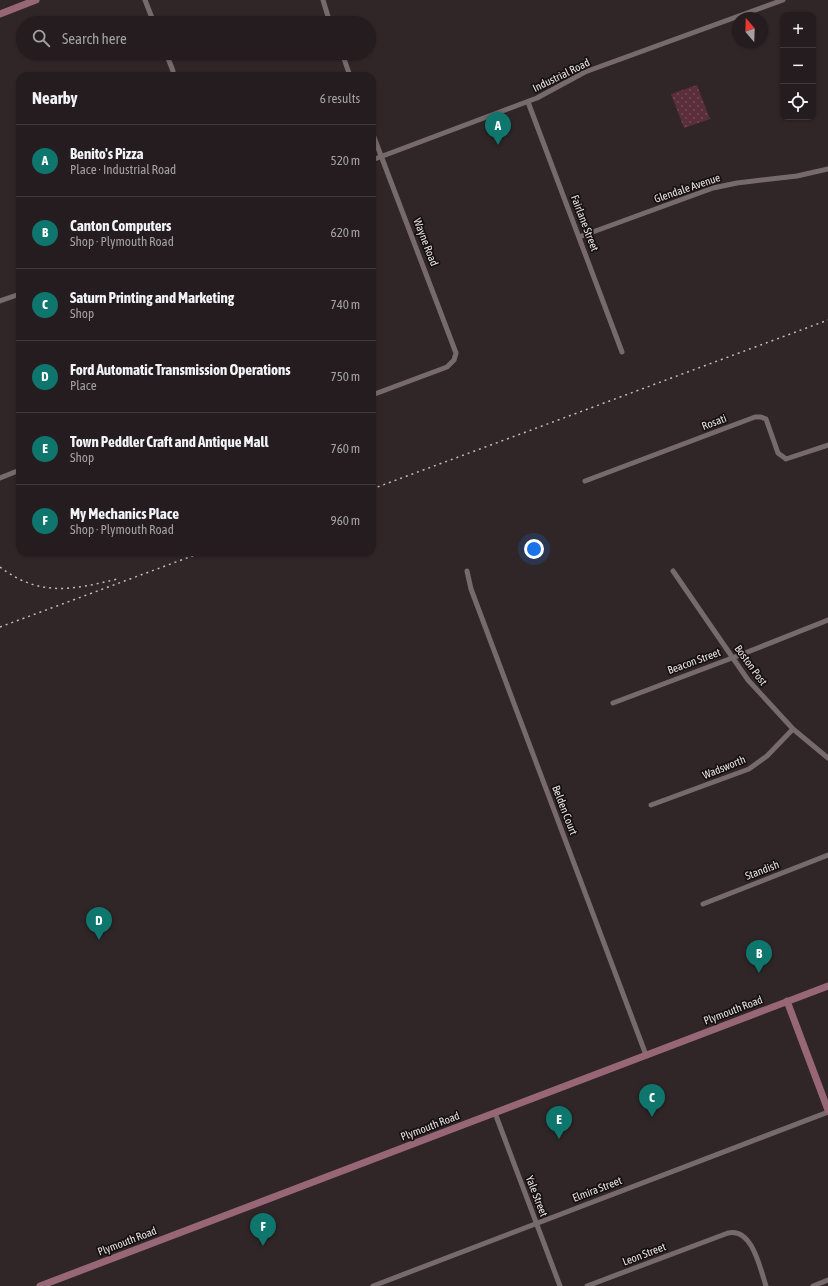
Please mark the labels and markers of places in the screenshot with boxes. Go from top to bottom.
pin: A [485,112,511,145]
pin: D [86,907,112,940]
pin: B [746,940,772,973]
pin: C [639,1084,665,1117]
pin: E [546,1106,572,1139]
pin: F [250,1213,276,1246]

